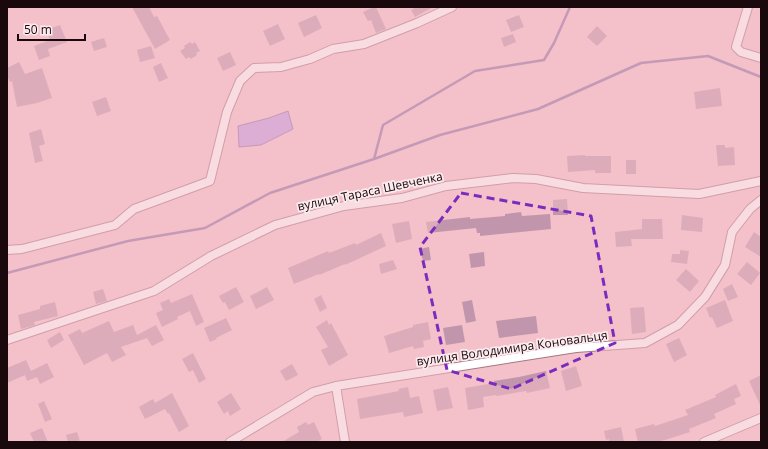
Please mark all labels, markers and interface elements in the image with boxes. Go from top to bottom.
scale bar [18,16,85,42]
text: 50 m [24,21,52,38]
street label: вулиця Тараса Шевченка [296,167,444,215]
street label: вулиця Володимира Коновальця [415,326,609,370]

